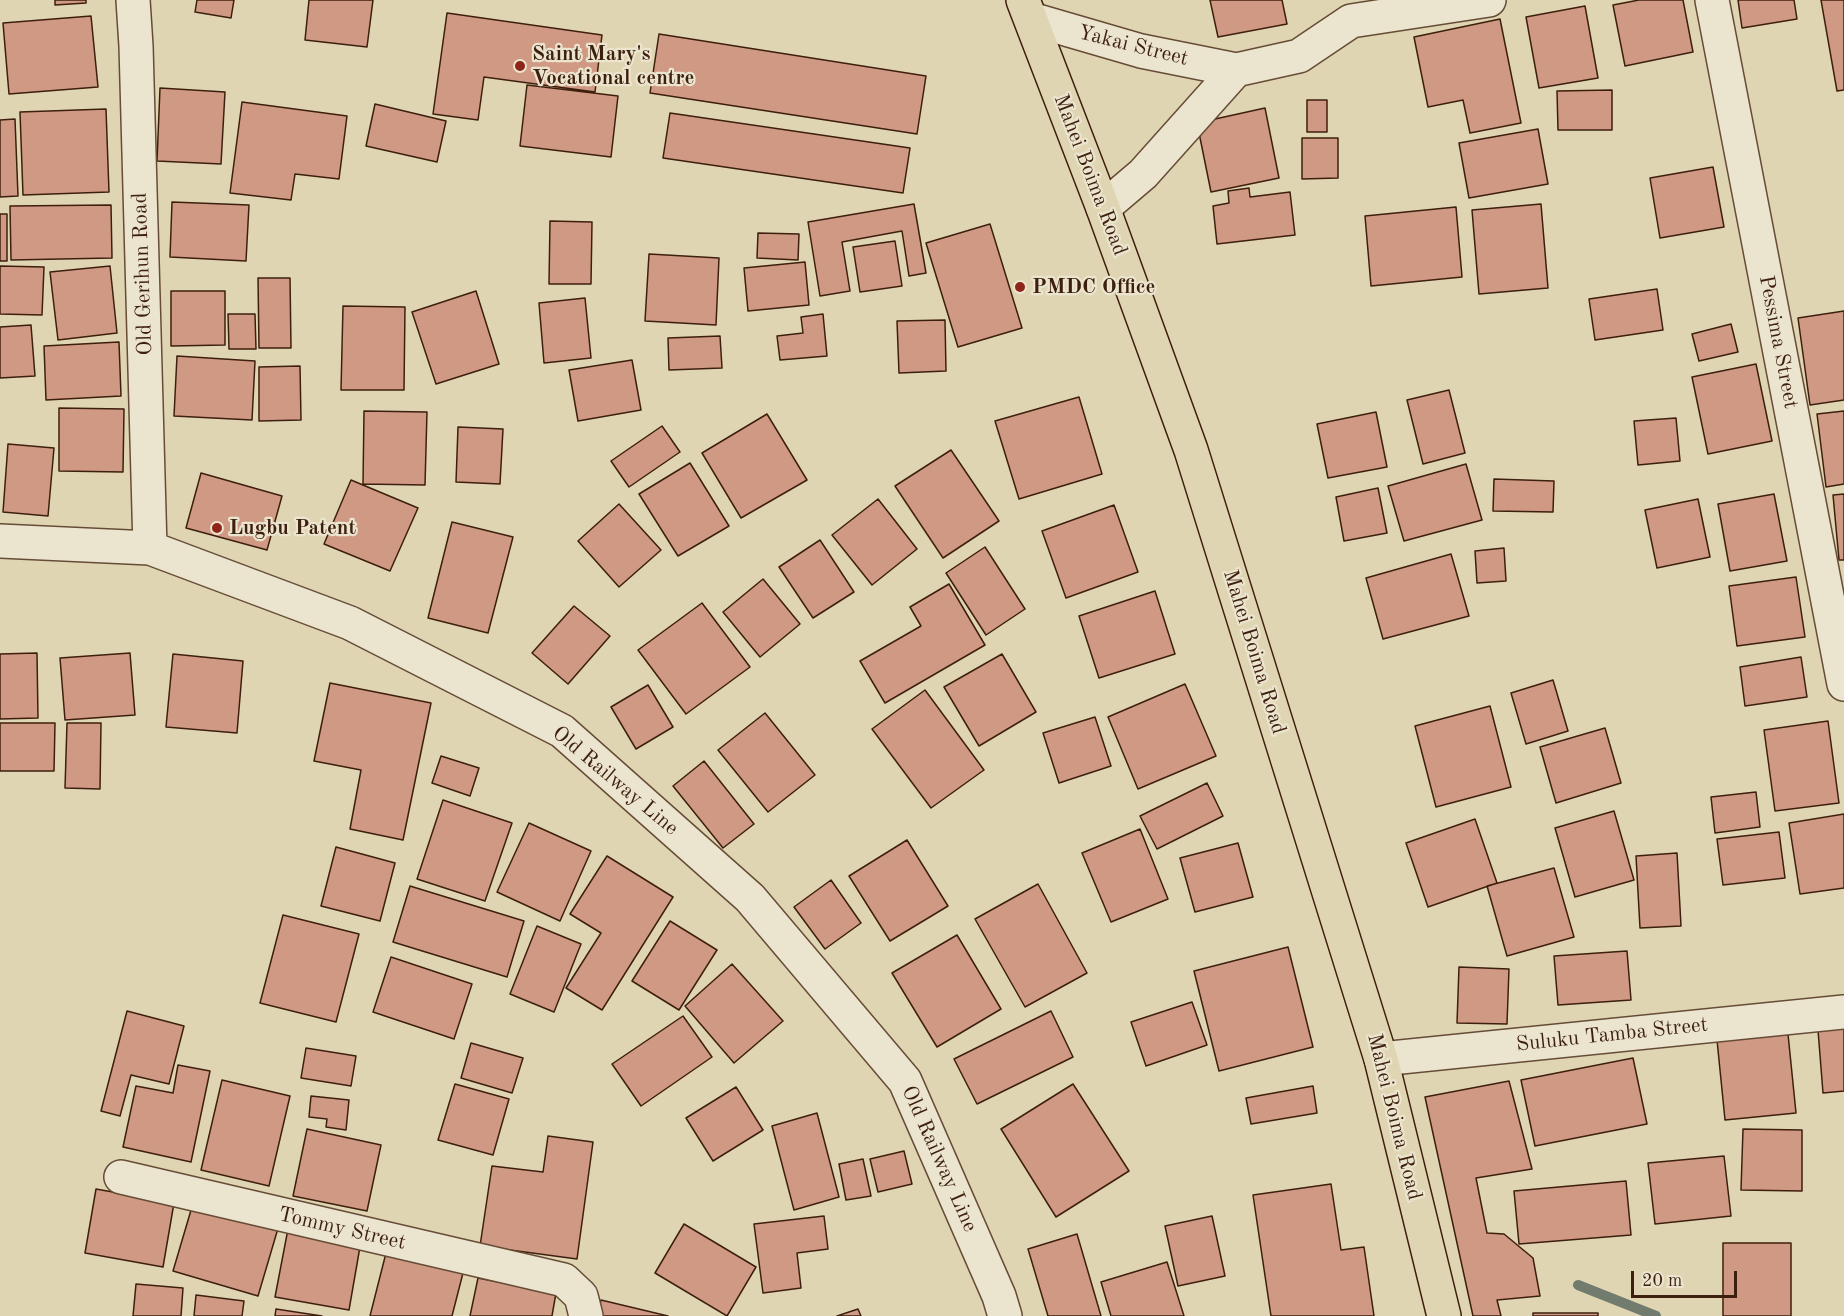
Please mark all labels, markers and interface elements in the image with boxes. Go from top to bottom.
street label: Yakai Street [1075,20,1191,72]
place label: Saint Mary's Vocational centre [532,41,694,91]
marker: Saint Mary's Vocational centre [513,59,527,73]
street label: Mahei Boima Road [1048,91,1132,259]
street label: Old Gerihun Road [128,192,158,356]
street label: Pessima Street [1753,273,1803,411]
place label: PMDC Office [1032,274,1156,300]
marker: PMDC Office [1013,280,1027,294]
place label: Lugbu Patent [229,515,356,541]
marker: Lugbu Patent [210,521,224,535]
street label: Mahei Boima Road [1217,567,1291,737]
street label: Old Railway Line [547,721,683,841]
street label: Suluku Tamba Street [1515,1012,1709,1058]
street label: Mahei Boima Road [1361,1031,1427,1203]
street label: Old Railway Line [895,1082,983,1236]
street label: Tommy Street [276,1202,408,1256]
scale bar [1634,1259,1740,1297]
text: 20 m [1642,1272,1682,1290]

